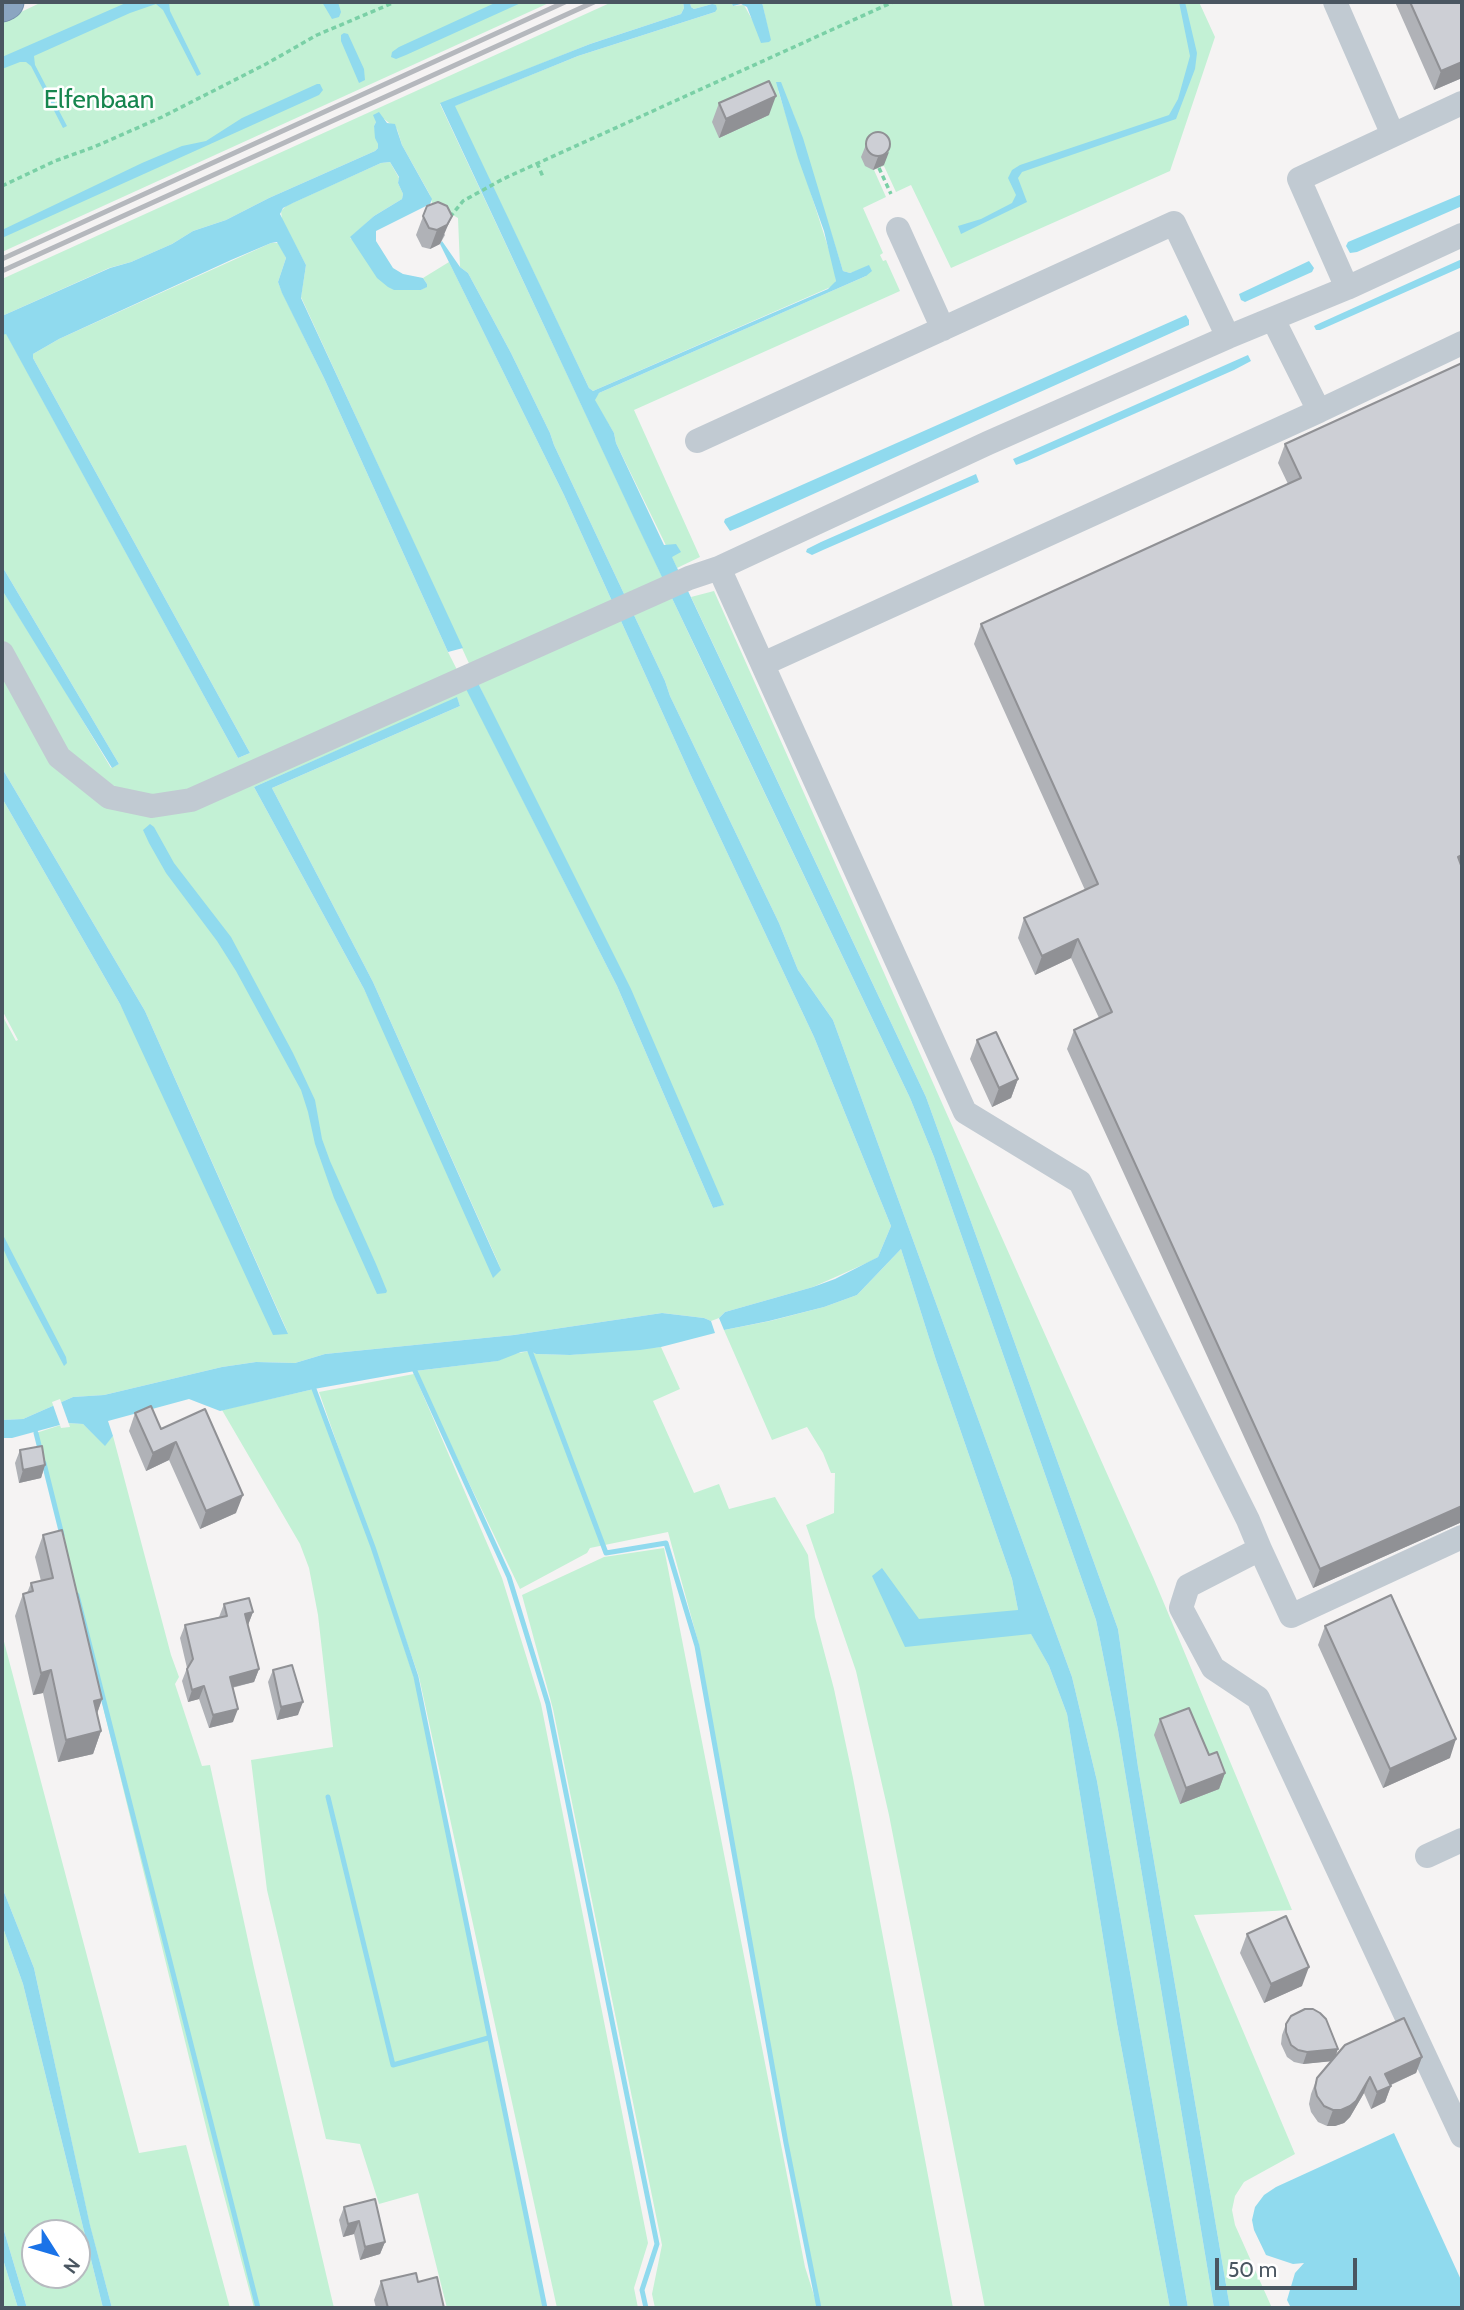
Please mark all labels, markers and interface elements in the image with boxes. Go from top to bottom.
park label: Elfenbaan [44,84,154,116]
north arrow [21,2219,91,2289]
scale bar [1219,2244,1361,2288]
text: N [58,2253,85,2278]
text: 50 m [1228,2257,1277,2282]

